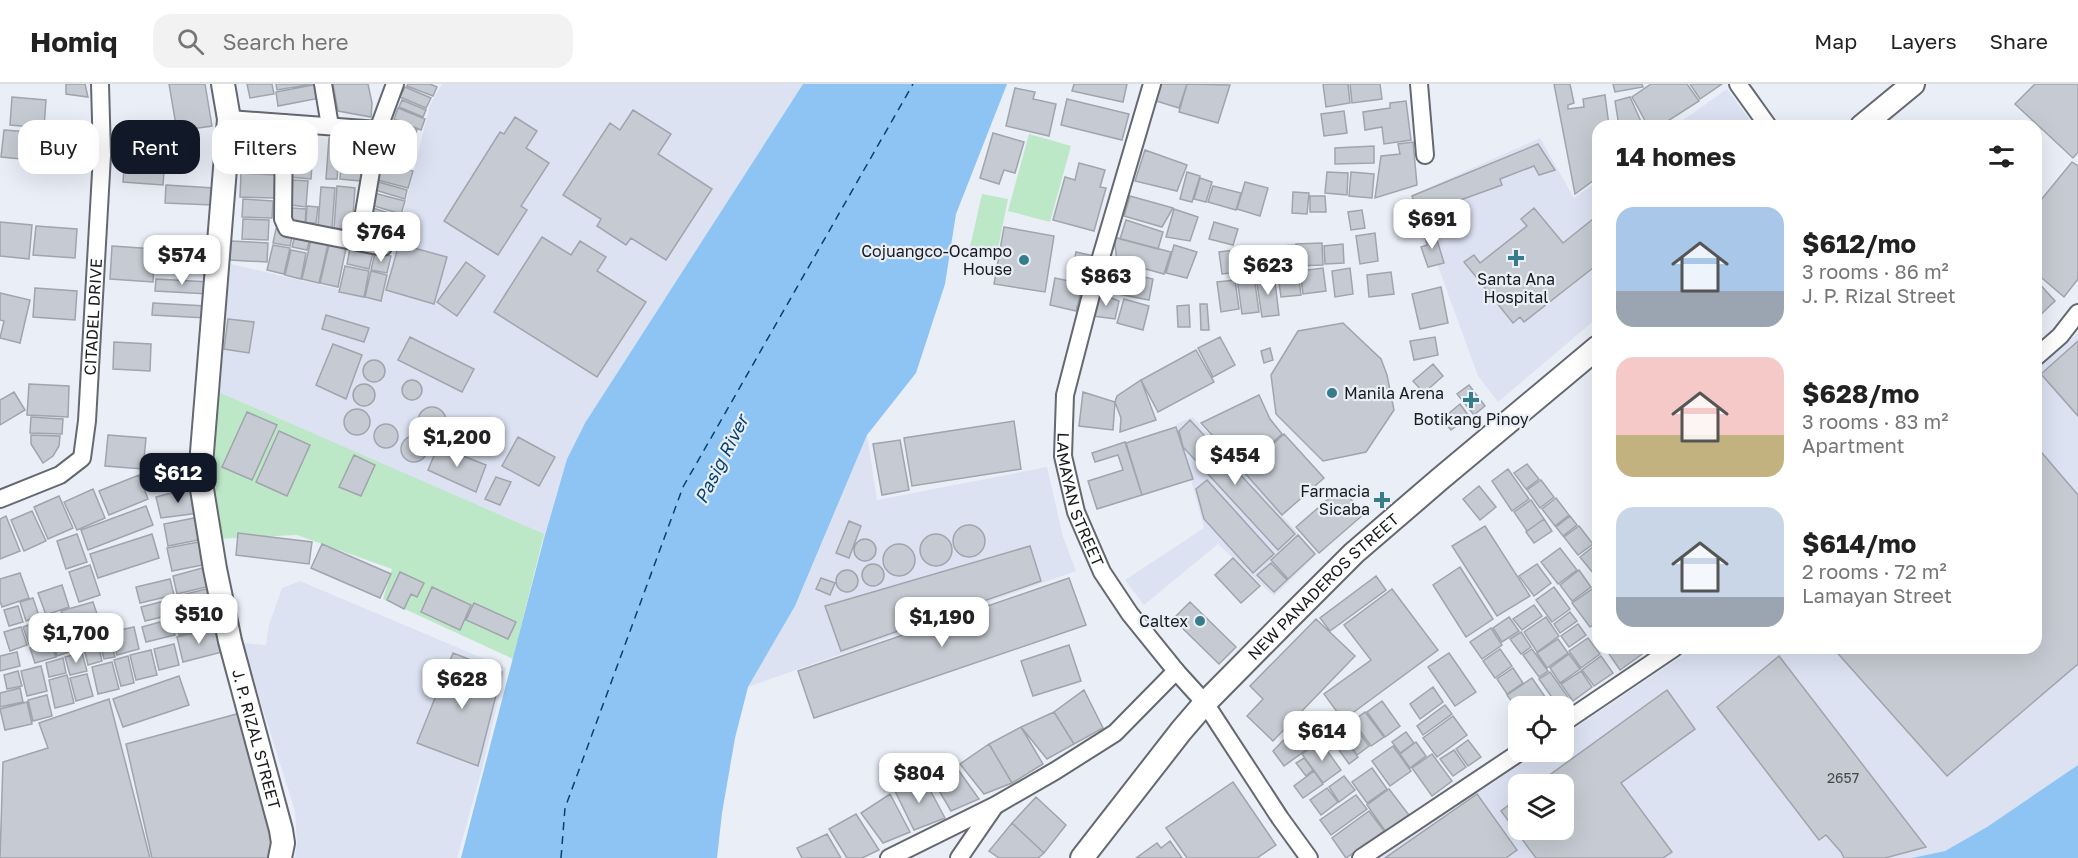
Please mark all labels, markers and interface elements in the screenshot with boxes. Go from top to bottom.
search box [153,14,573,68]
text: Homiq [30,25,117,58]
icon: search [174,25,207,58]
text: Search here [222,28,349,55]
text: Map [1814,28,1857,54]
text: Layers [1890,28,1957,54]
text: Share [1990,28,2048,54]
chip: Buy [18,120,99,174]
chip: Rent [111,120,200,174]
chip: Filters [212,120,318,174]
chip: New [330,120,417,174]
icon: filters [1985,140,2018,173]
text: 14 homes [1616,141,1736,172]
pin: $691 [1396,199,1468,250]
text: $691 [1407,206,1457,230]
pin: $764 [345,212,417,263]
text: $764 [356,219,406,243]
text: $612/mo [1802,228,1916,259]
icon: home [1664,231,1736,303]
pin: $574 [146,235,218,286]
place label: Cojuangco-Ocampo House [861,241,1012,279]
text: $574 [158,242,207,266]
pin: $623 [1232,245,1304,296]
marker: Santa Ana Hospital [1507,249,1525,267]
text: $623 [1243,252,1293,276]
marker: Cojuangco-Ocampo House [1017,253,1031,267]
pin: $863 [1070,256,1142,307]
street label: CITADEL DRIVE [80,258,106,376]
text: 3 rooms · 86 m² [1802,259,1949,283]
text: $863 [1080,263,1132,287]
place label: Santa Ana Hospital [1477,269,1555,307]
text: J. P. Rizal Street [1802,283,1956,307]
text: $628/mo [1802,378,1919,409]
icon: home [1664,381,1736,453]
place label: Manila Arena [1344,383,1444,403]
marker: Manila Arena [1325,386,1339,400]
marker: Botikang Pinoy [1464,393,1478,407]
water label: Pasig River [689,409,754,507]
place label: Botikang Pinoy [1413,409,1529,429]
text: 3 rooms · 83 m² [1802,409,1948,433]
pin: $1,200 [408,417,506,468]
text: $1,200 [423,424,491,448]
street label: LAMAYAN STREET [1053,432,1108,569]
text: Apartment [1802,433,1905,457]
pin: $454 [1199,435,1271,486]
text: $454 [1210,442,1260,466]
pin: $612 [142,453,214,504]
text: $612 [154,460,202,484]
place label: Farmacia Sicaba [1300,481,1370,519]
marker: Farmacia Sicaba [1375,493,1389,507]
street label: NEW PANADEROS STREET [1243,509,1403,664]
text: $614/mo [1802,528,1916,559]
icon: home [1664,531,1736,603]
text: 2 rooms · 72 m² [1802,559,1947,583]
text: Lamayan Street [1802,583,1952,607]
pin: $510 [163,594,235,645]
pin: $1,190 [893,597,991,648]
text: $510 [175,601,223,625]
text: $1,190 [909,604,975,628]
place label: Caltex [1139,611,1188,631]
pin: $1,700 [27,613,125,664]
marker: Caltex [1193,614,1207,628]
text: $1,700 [43,620,110,644]
pin: $628 [426,659,498,710]
text: $628 [436,666,488,690]
street label: J. P. RIZAL STREET [228,667,285,811]
map controls [1508,696,1574,840]
button: locate [1508,696,1574,762]
pin: $614 [1286,711,1358,762]
text: $614 [1298,718,1346,742]
pin: $804 [883,753,955,804]
text: $804 [893,760,945,784]
house number: 2657 [1827,769,1859,786]
button: layers [1508,774,1574,840]

